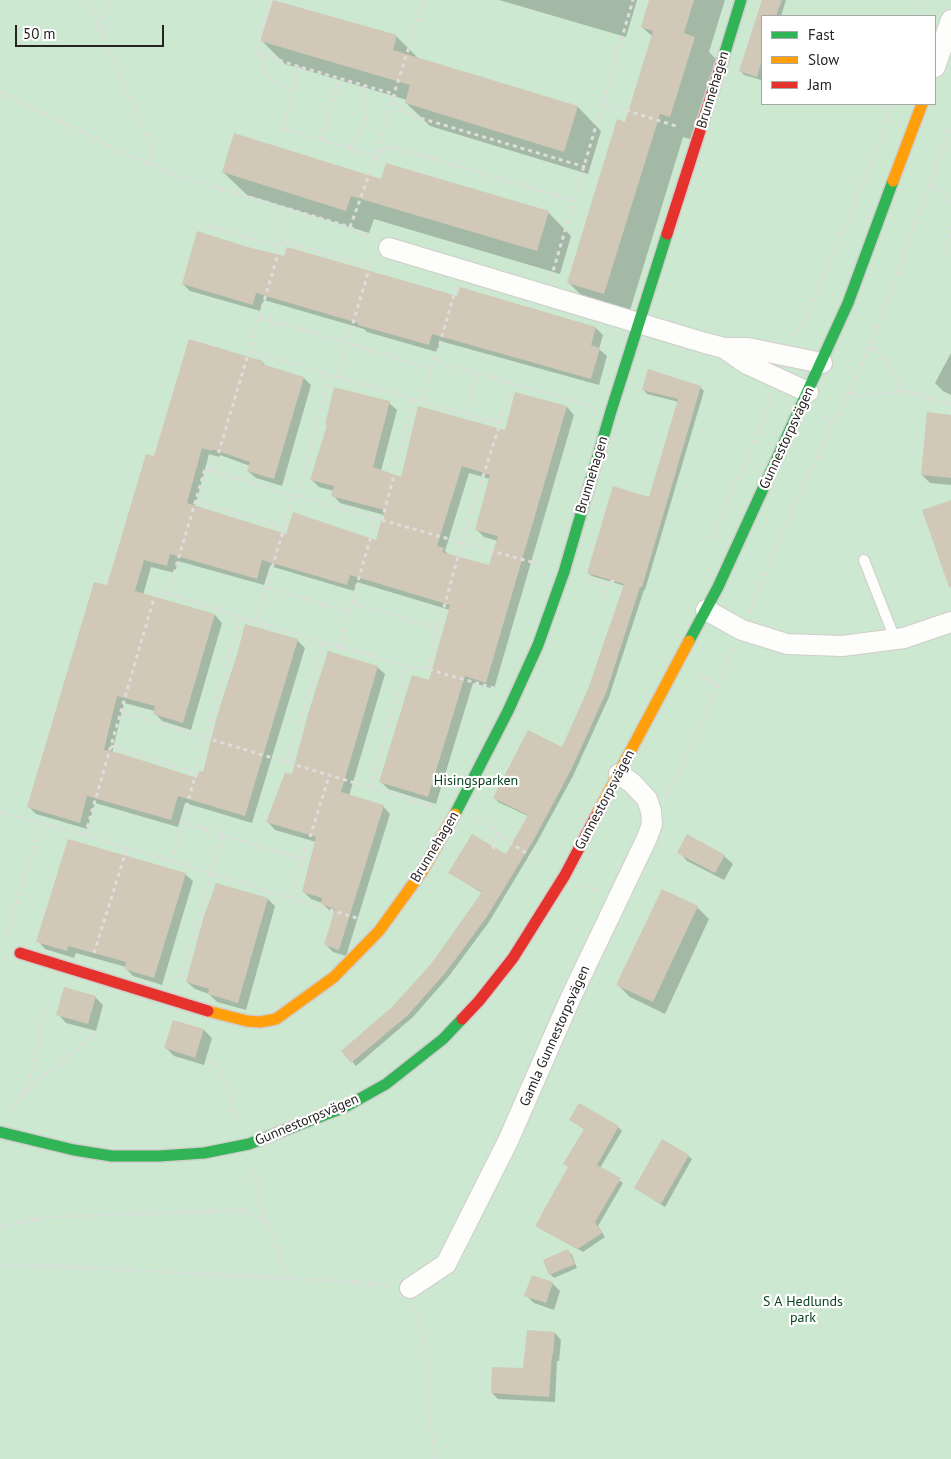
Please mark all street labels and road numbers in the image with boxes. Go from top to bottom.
street label: Brunnehagen [693,49,733,131]
street label: Gunnestorpsvägen [756,384,818,492]
street label: Brunnehagen [572,434,612,516]
street label: Gunnestorpsvägen [572,747,638,853]
street label: Brunnehagen [407,808,463,886]
street label: Gamla Gunnestorpsvägen [516,963,594,1109]
street label: Gunnestorpsvägen [253,1091,361,1149]

